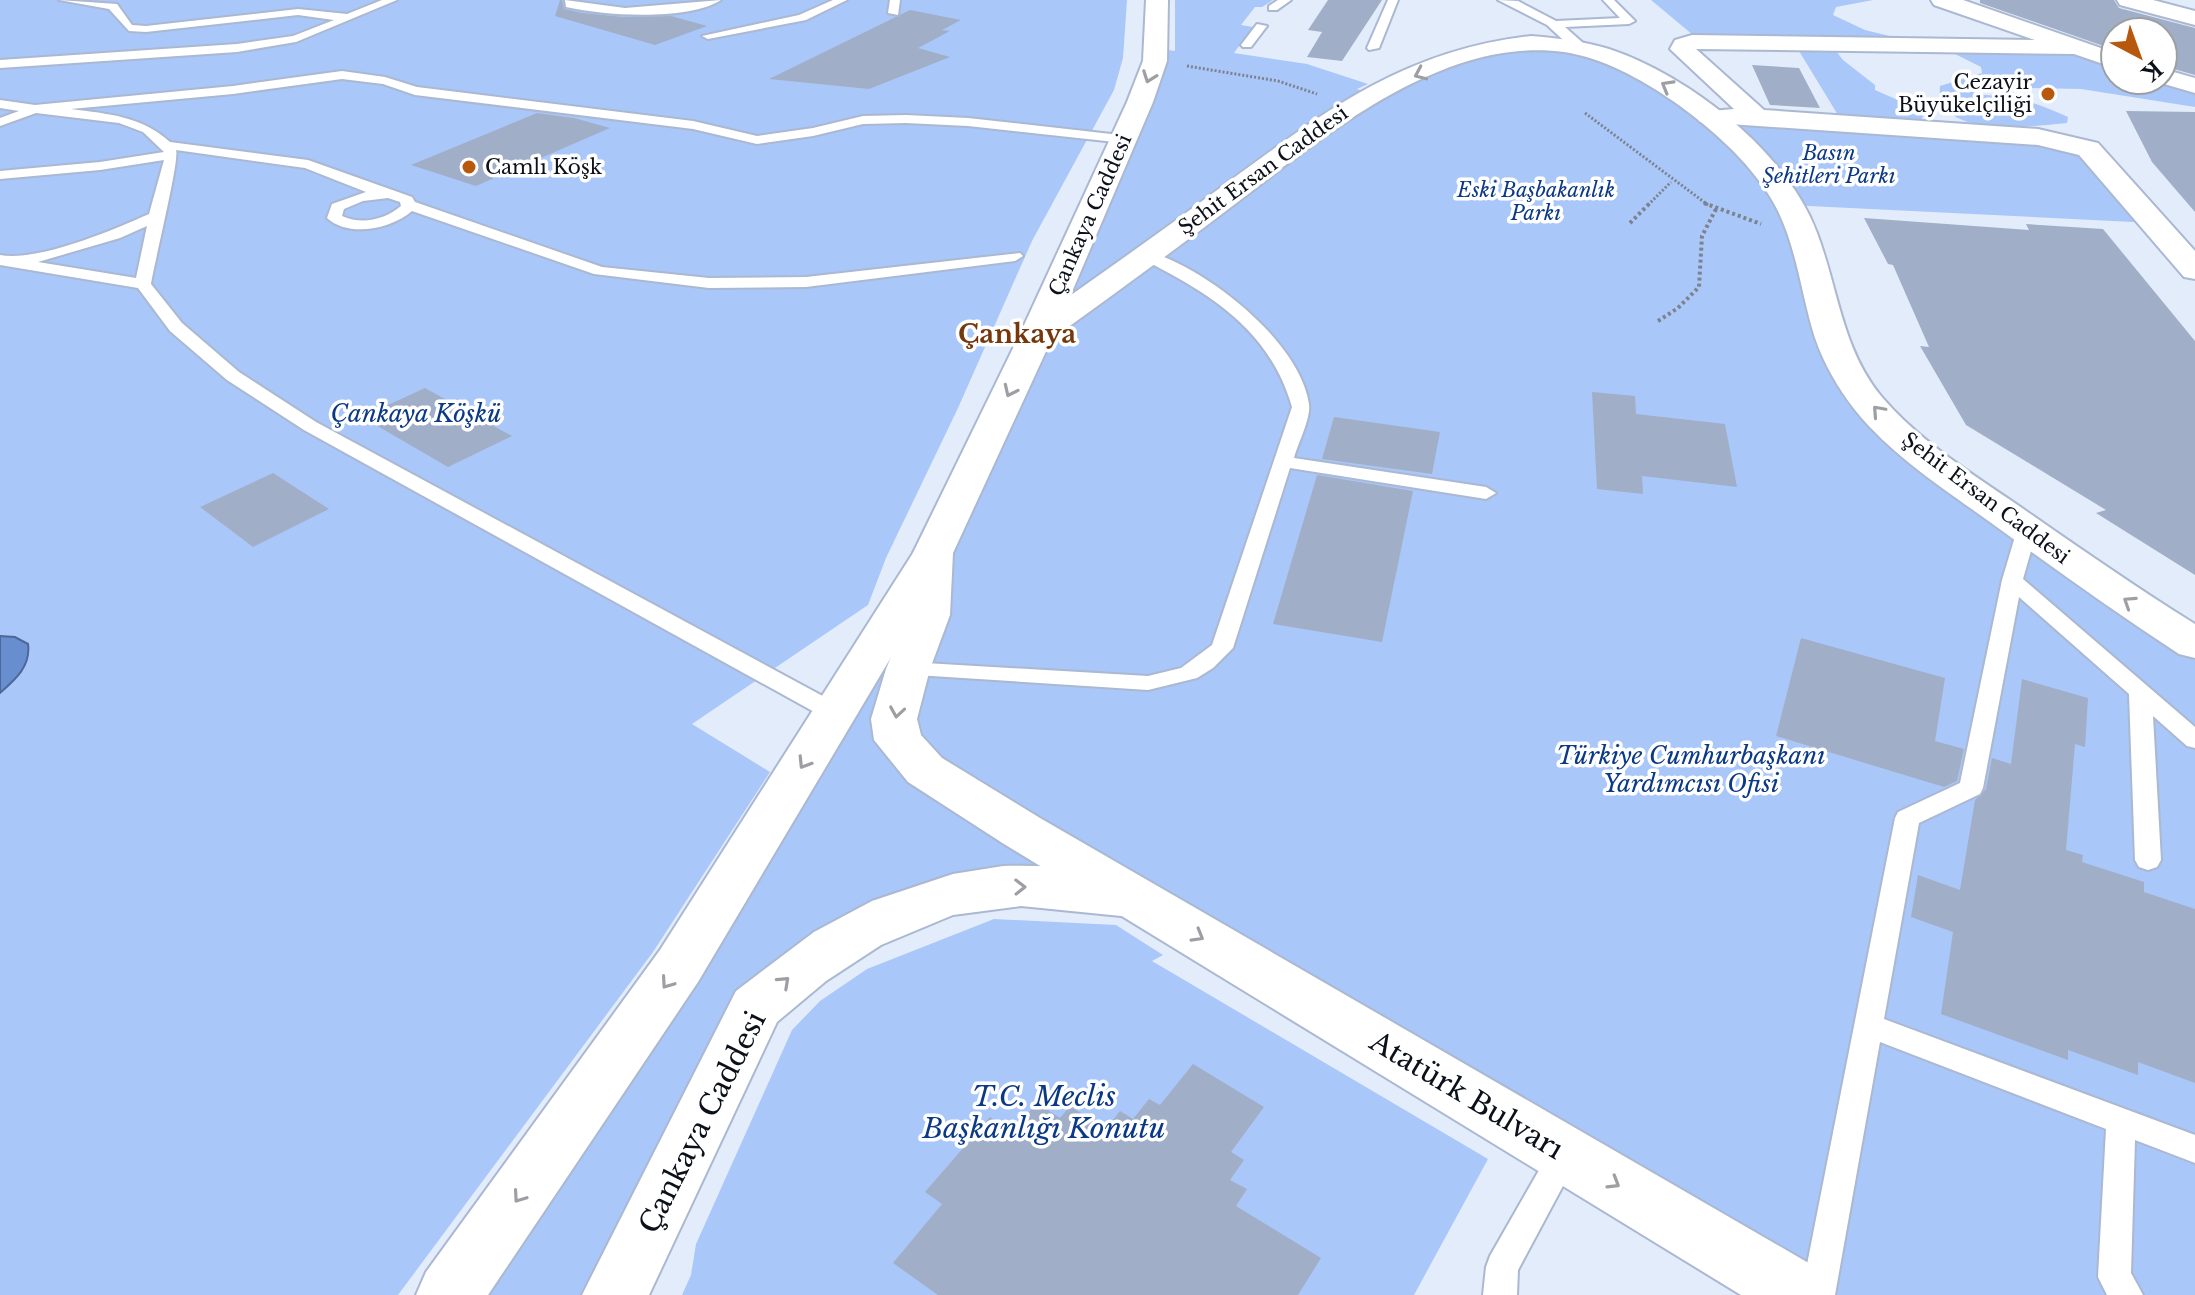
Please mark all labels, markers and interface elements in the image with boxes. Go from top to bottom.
north arrow [2099,16,2179,96]
text: K [2135,55,2167,87]
one-way arrow [1414,65,1428,81]
one-way arrow [1142,69,1159,83]
place label: Cezayir Büyükelçiliği [1898,70,2032,117]
one-way arrow [1661,80,1676,96]
marker: Cezayir Büyükelçiliği [2039,85,2057,103]
street label: Şehit Ersan Caddesi [1174,100,1352,240]
street label: Çankaya Caddesi [1044,130,1137,300]
park label: Basın Şehitleri Parkı [1762,141,1896,188]
place label: Camlı Köşk [485,155,603,179]
marker: Camlı Köşk [460,158,478,176]
park label: Eski Başbakanlık Parkı [1456,178,1615,225]
district label: Çankaya [958,318,1076,350]
one-way arrow [1004,383,1020,398]
park label: Çankaya Köşkü [331,399,501,428]
one-way arrow [1873,406,1887,420]
street label: Şehit Ersan Caddesi [1898,427,2075,569]
one-way arrow [2123,596,2138,611]
one-way arrow [890,706,907,719]
park label: Türkiye Cumhurbaşkanı Yardımcısı Ofisi [1557,741,1825,798]
one-way arrow [798,754,814,769]
one-way arrow [1014,879,1027,896]
one-way arrow [1189,927,1204,942]
one-way arrow [662,975,677,989]
one-way arrow [775,976,789,991]
street label: Çankaya Caddesi [631,1005,774,1239]
street label: Atatürk Bulvarı [1363,1023,1570,1167]
park label: T.C. Meclis Başkanlığı Konutu [922,1079,1165,1146]
one-way arrow [1605,1173,1620,1189]
one-way arrow [514,1189,529,1203]

